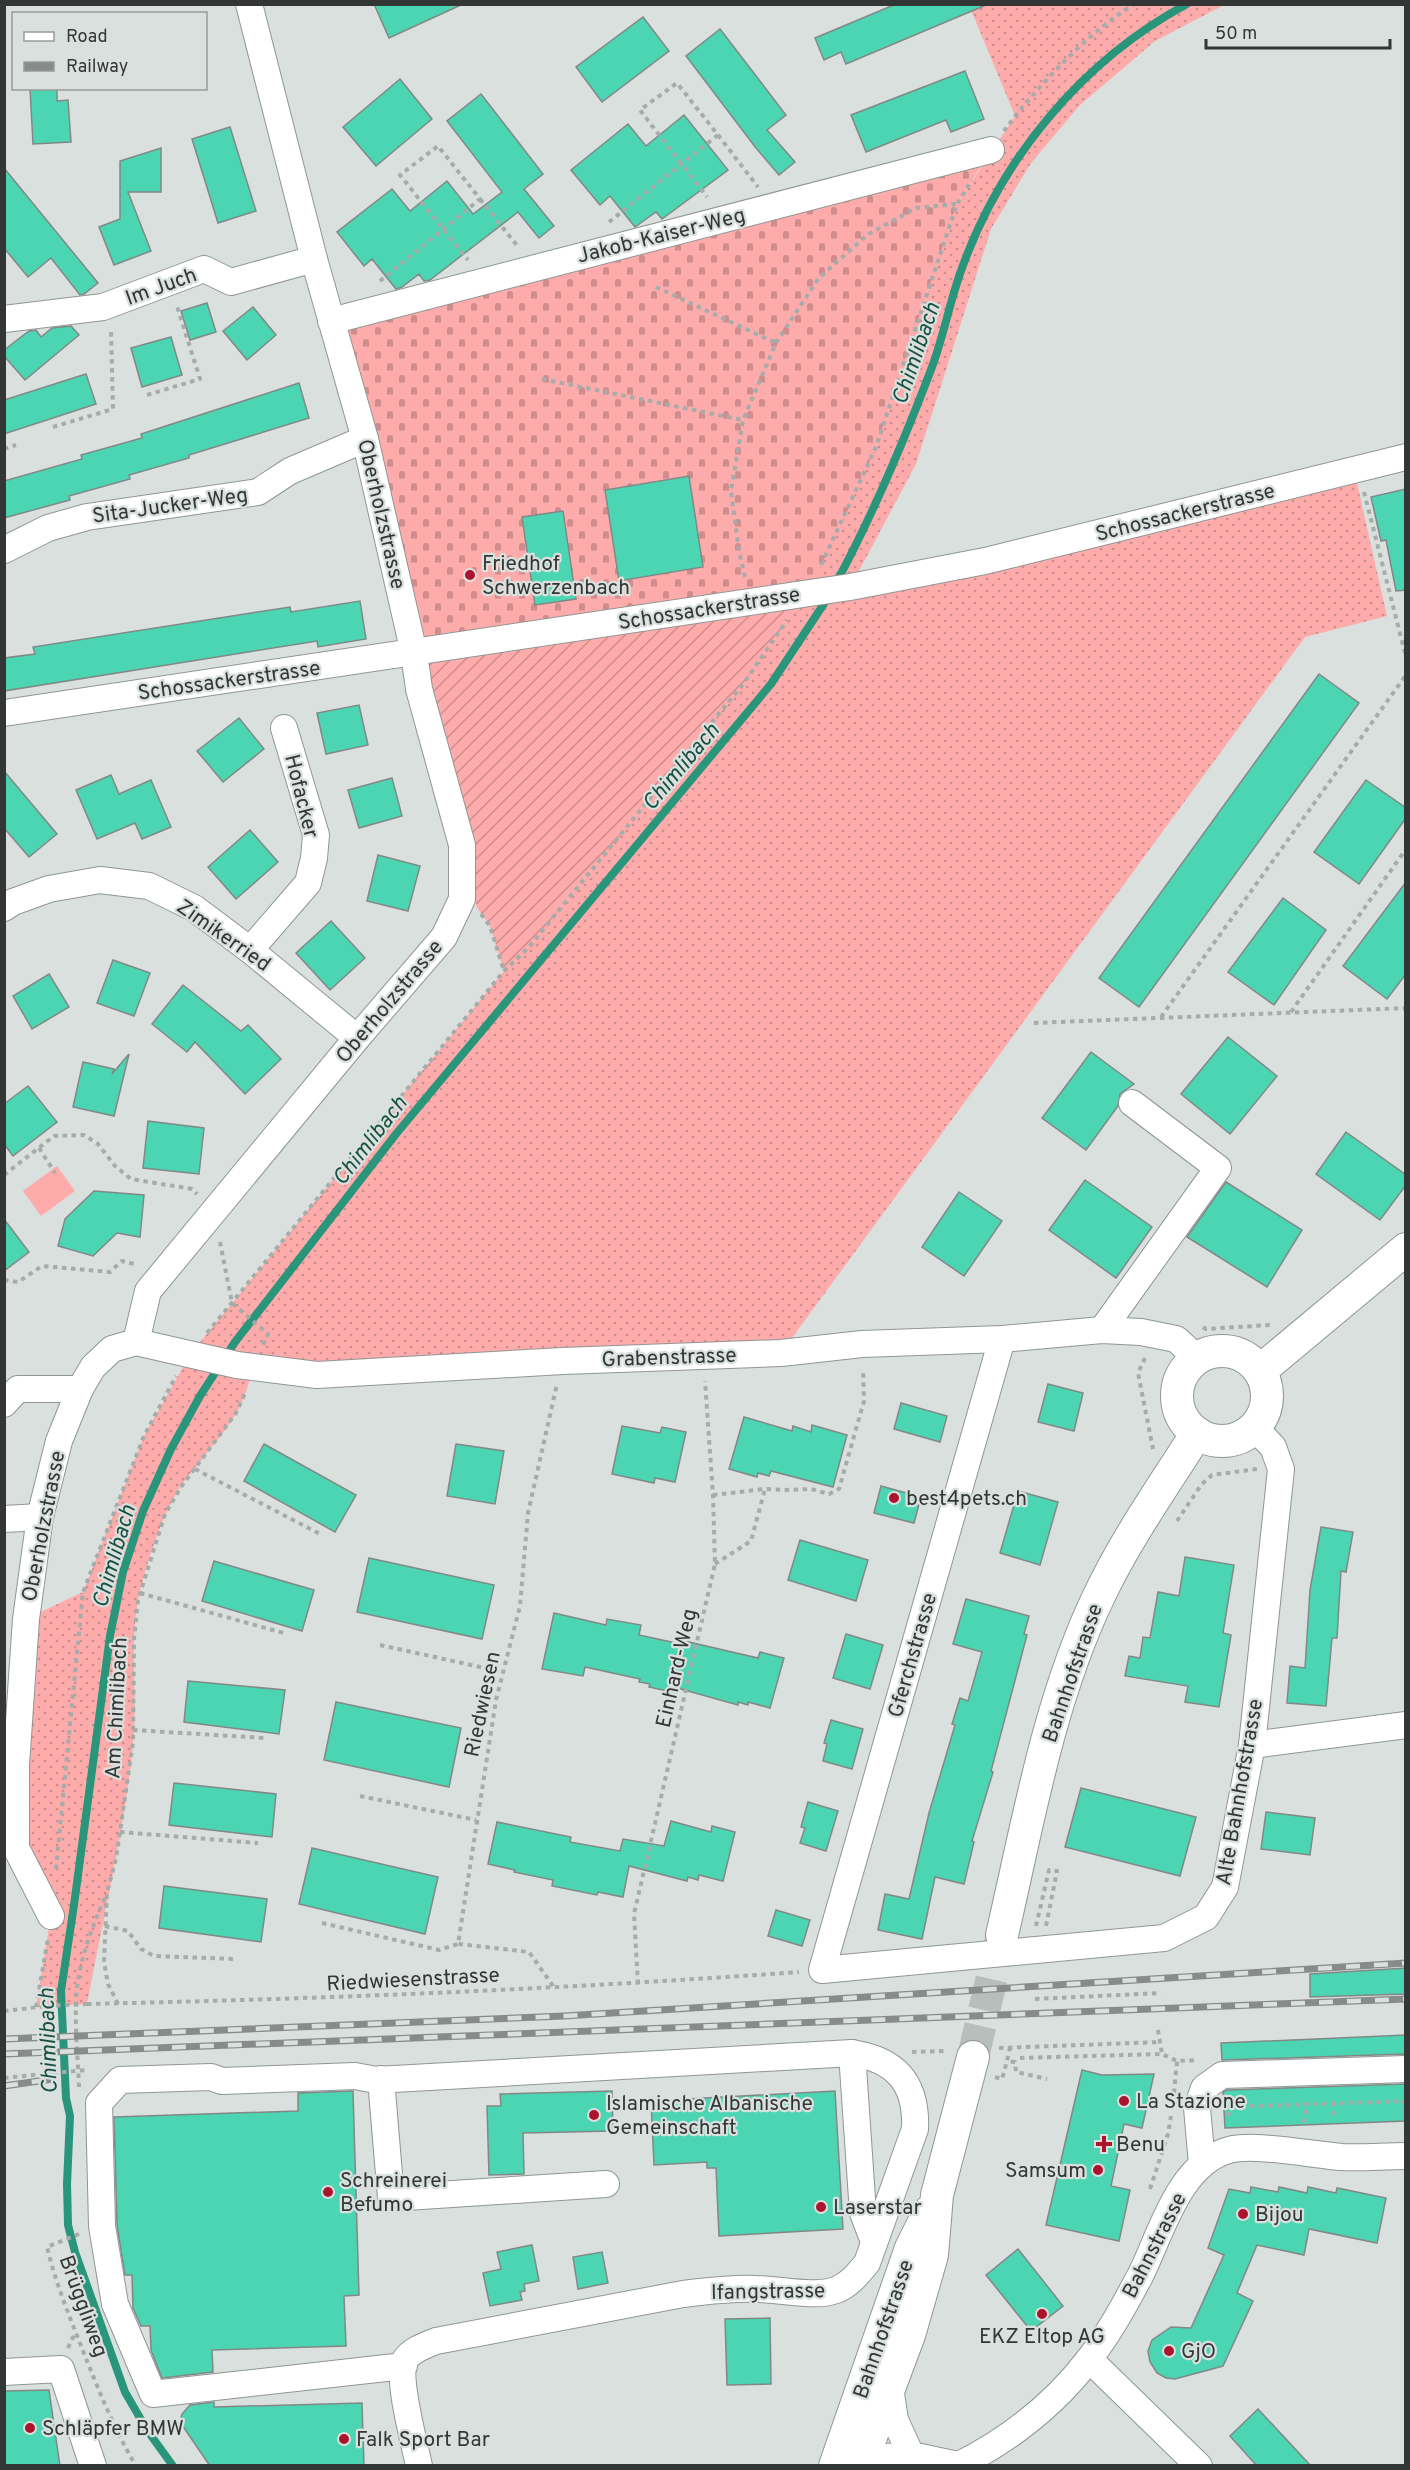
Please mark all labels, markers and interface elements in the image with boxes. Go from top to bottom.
legend [12,12,207,90]
scale bar [1206,12,1390,50]
text: 50 m [1215,23,1257,46]
text: Road [66,26,108,49]
text: Railway [66,56,128,79]
street label: Jakob-Kaiser-Weg [574,202,748,270]
street label: Im Juch [122,262,201,313]
water label: Chimlibach [887,299,947,408]
street label: Oberholzstrasse [350,437,411,592]
street label: Schossackerstrasse [1093,478,1278,549]
street label: Sita-Jucker-Weg [91,482,250,531]
place label: Friedhof Schwerzenbach [482,551,630,602]
marker: Friedhof Schwerzenbach [463,568,477,582]
street label: Schossackerstrasse [616,582,802,637]
street label: Schossackerstrasse [136,655,322,708]
water label: Chimlibach [638,718,726,817]
street label: Hofacker [277,752,324,841]
street label: Zimikerried [171,894,276,979]
street label: Oberholzstrasse [331,935,450,1069]
water label: Chimlibach [328,1091,414,1192]
street label: Grabenstrasse [601,1343,737,1374]
street label: Oberholzstrasse [17,1449,72,1604]
place label: best4pets.ch [906,1486,1027,1513]
marker: best4pets.ch [887,1491,901,1505]
water label: Chimlibach [88,1502,143,1611]
street label: Gferchstrasse [883,1590,944,1721]
street label: Bahnhofstrasse [1037,1600,1110,1747]
street label: Einhard-Weg [651,1606,704,1730]
street label: Am Chimlibach [100,1636,135,1780]
street label: Riedwiesen [459,1649,508,1760]
street label: Alte Bahnhofstrasse [1211,1697,1270,1888]
street label: Riedwiesenstrasse [326,1962,500,1999]
water label: Chimlibach [34,1987,65,2094]
place label: La Stazione [1136,2089,1246,2116]
place label: Islamische Albanische Gemeinschaft [606,2091,813,2142]
marker: La Stazione [1117,2094,1131,2108]
marker: Islamische Albanische Gemeinschaft [587,2108,601,2122]
place label: Benu [1116,2132,1165,2159]
marker: Benu [1097,2137,1111,2151]
place label: Samsum [1005,2158,1086,2185]
marker: Samsum [1091,2163,1105,2177]
place label: Schreinerei Befumo [340,2168,447,2219]
marker: Schreinerei Befumo [321,2185,335,2199]
street label: Bahnstrasse [1117,2188,1194,2303]
place label: Laserstar [833,2195,922,2222]
marker: Laserstar [814,2200,828,2214]
place label: Bijou [1255,2202,1304,2229]
marker: Bijou [1236,2207,1250,2221]
street label: Brüggliweg [52,2252,113,2361]
street label: Bahnhofstrasse [848,2256,921,2403]
street label: Ifangstrasse [711,2278,825,2307]
marker: EKZ Eltop AG [1035,2307,1049,2321]
place label: EKZ Eltop AG [979,2324,1105,2351]
place label: GjO [1181,2339,1216,2366]
marker: GjO [1162,2344,1176,2358]
place label: Schläpfer BMW [42,2416,184,2443]
marker: Schläpfer BMW [23,2421,37,2435]
place label: Falk Sport Bar [356,2427,490,2454]
marker: Falk Sport Bar [337,2432,351,2446]

